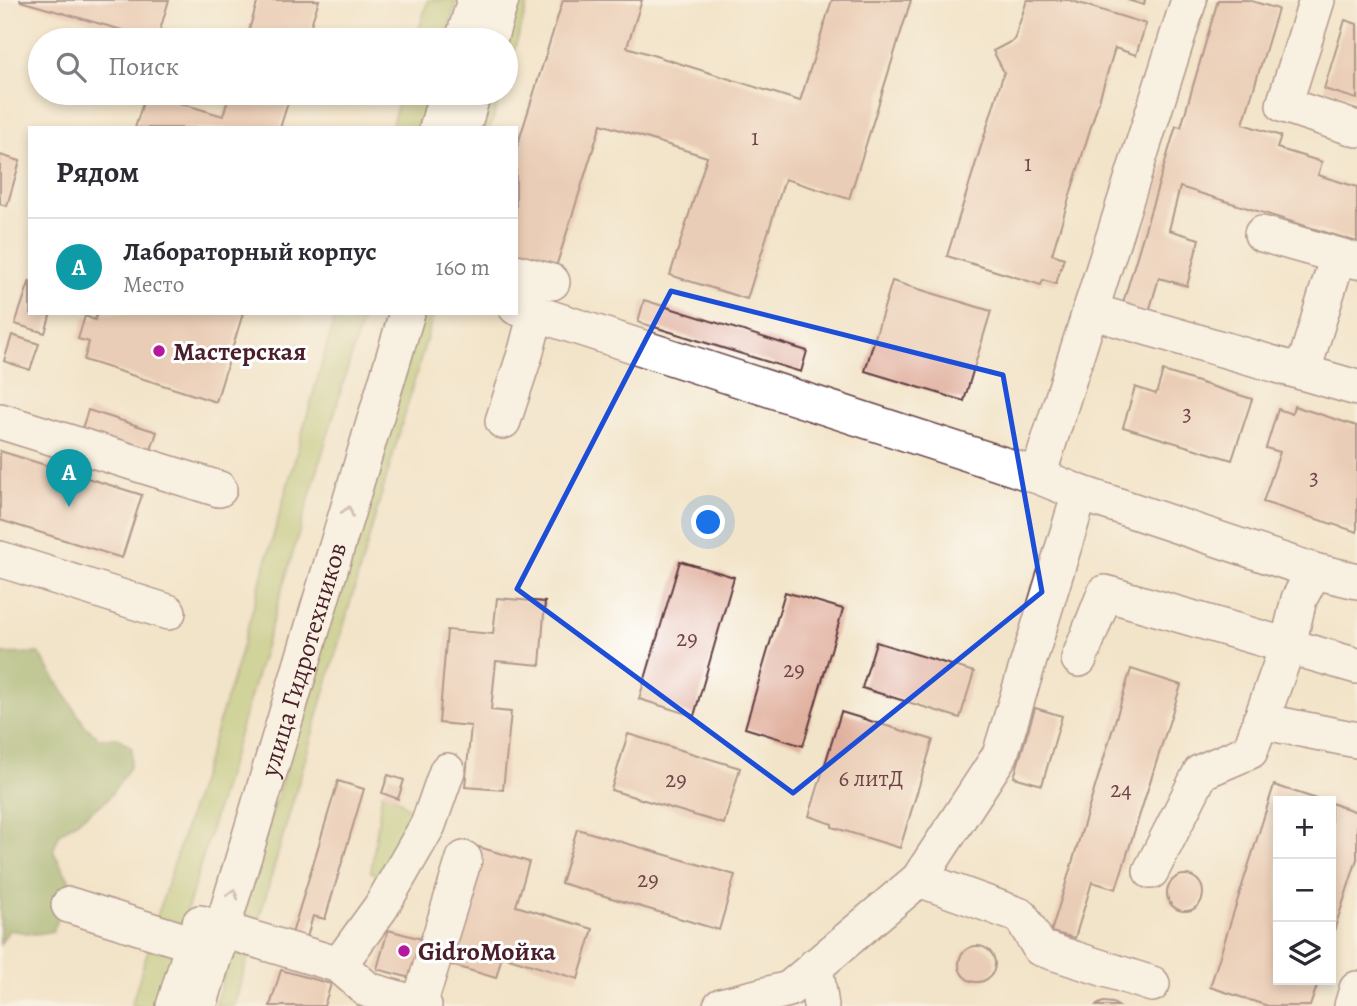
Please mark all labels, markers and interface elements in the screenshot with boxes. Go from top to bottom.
search box [28,28,518,105]
icon: search [52,48,90,86]
text: Поиск [108,49,179,84]
house number: 1 [751,122,759,153]
house number: 1 [1024,148,1032,179]
text: Рядом [56,152,139,192]
text: Лабораторный корпус [123,234,377,269]
text: A [72,252,86,283]
text: 160 m [436,252,490,283]
text: Место [123,269,184,300]
place label: Мастерская [173,334,306,369]
marker: Мастерская [151,343,167,359]
house number: 3 [1182,398,1192,429]
pin: A [46,449,92,507]
house number: 3 [1309,462,1319,493]
your location [691,505,725,539]
one-way arrow [339,506,354,518]
street label: улица Гидротехников [251,538,355,782]
house number: 29 [676,623,698,654]
house number: 29 [783,654,805,685]
house number: 6 литД [839,763,904,794]
house number: 29 [665,764,687,795]
house number: 24 [1110,774,1132,805]
map controls [1273,796,1336,985]
button: + [1273,796,1336,859]
button: − [1273,859,1336,922]
house number: 29 [637,864,659,895]
one-way arrow [225,888,239,900]
button: layers [1273,922,1336,985]
place label: GidroМойка [418,934,557,969]
marker: GidroМойка [396,943,412,959]

